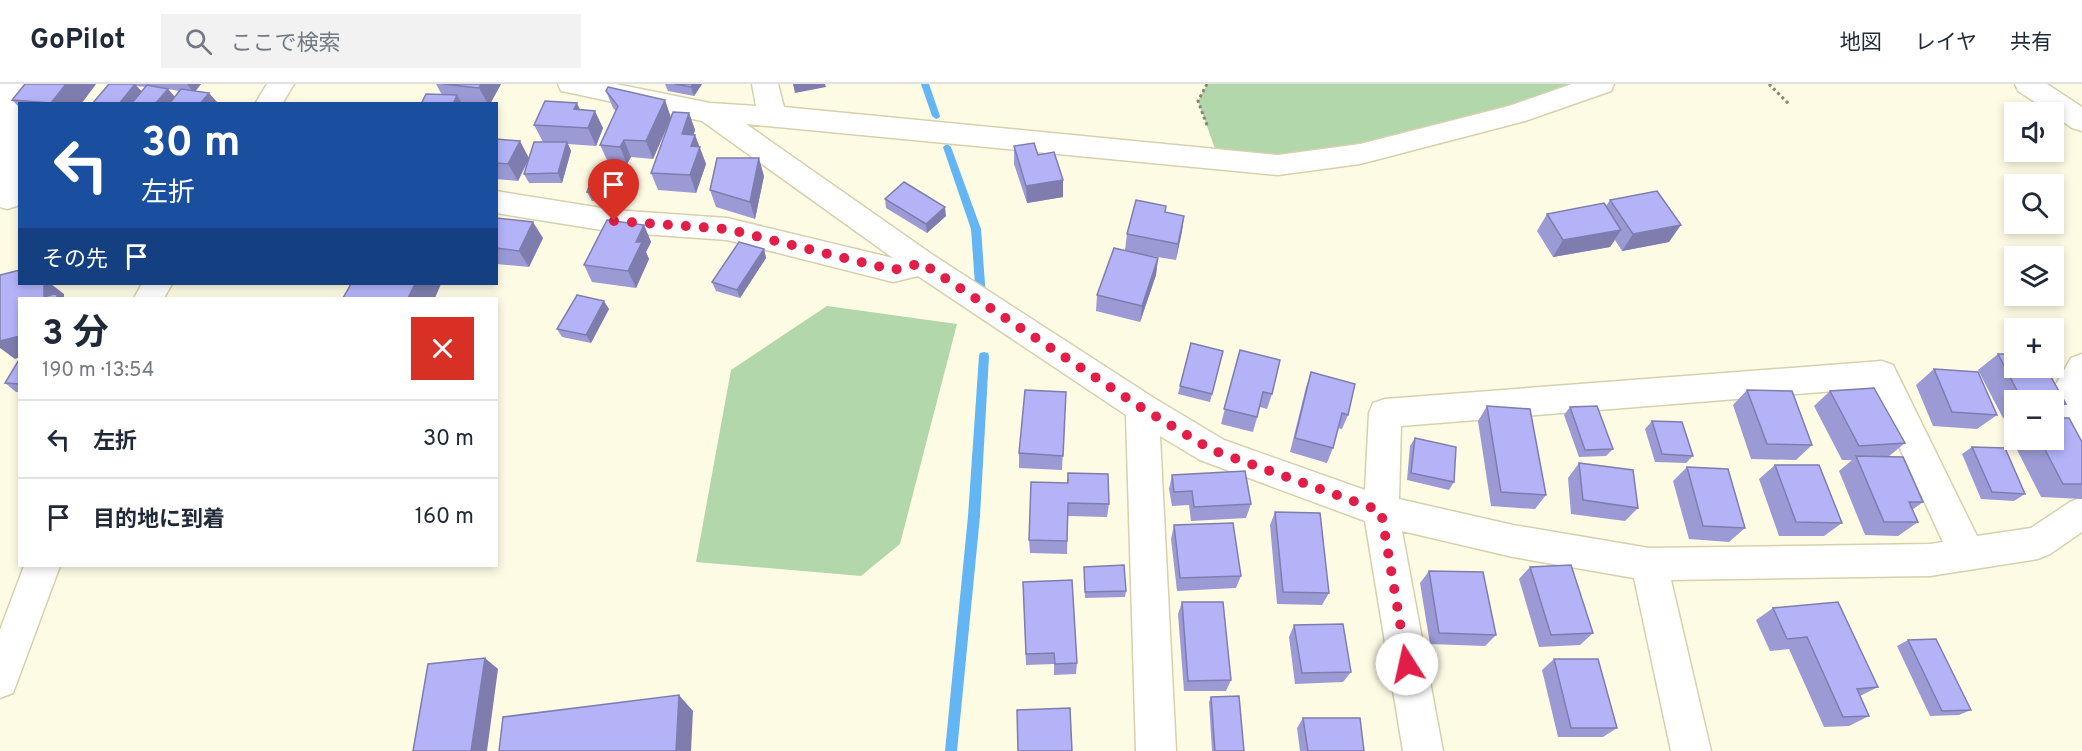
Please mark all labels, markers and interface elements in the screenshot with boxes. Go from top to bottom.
search box [161,14,581,68]
text: GoPilot [30,23,125,59]
icon: search [182,25,215,58]
text: 地図 [1840,30,1882,57]
text: レイヤ [1915,30,1977,57]
text: 共有 [2010,30,2052,57]
text: ここで検索 [230,31,341,58]
map controls [2004,102,2064,450]
button: sound [2004,102,2064,162]
text: 30 m [141,118,240,171]
icon: left [42,126,120,204]
pin [588,159,639,221]
icon: arrive [597,168,630,201]
button: search [2004,174,2064,234]
text: 左折 [141,177,195,211]
icon: arrive [120,240,153,273]
button: layers [2004,246,2064,306]
text: その先 [42,247,108,274]
text: 3 分 [42,312,109,358]
button: close [411,317,474,380]
button: + [2004,318,2064,378]
text: 190 m · 13:54 [42,358,154,384]
button: − [2004,390,2064,450]
icon: left [42,423,75,456]
text: 30 m [423,426,474,453]
text: 左折 [93,429,137,456]
icon: arrive [42,501,75,534]
text: 160 m [415,504,474,531]
text: 目的地に到着 [93,507,225,534]
position arrow [1375,632,1439,696]

